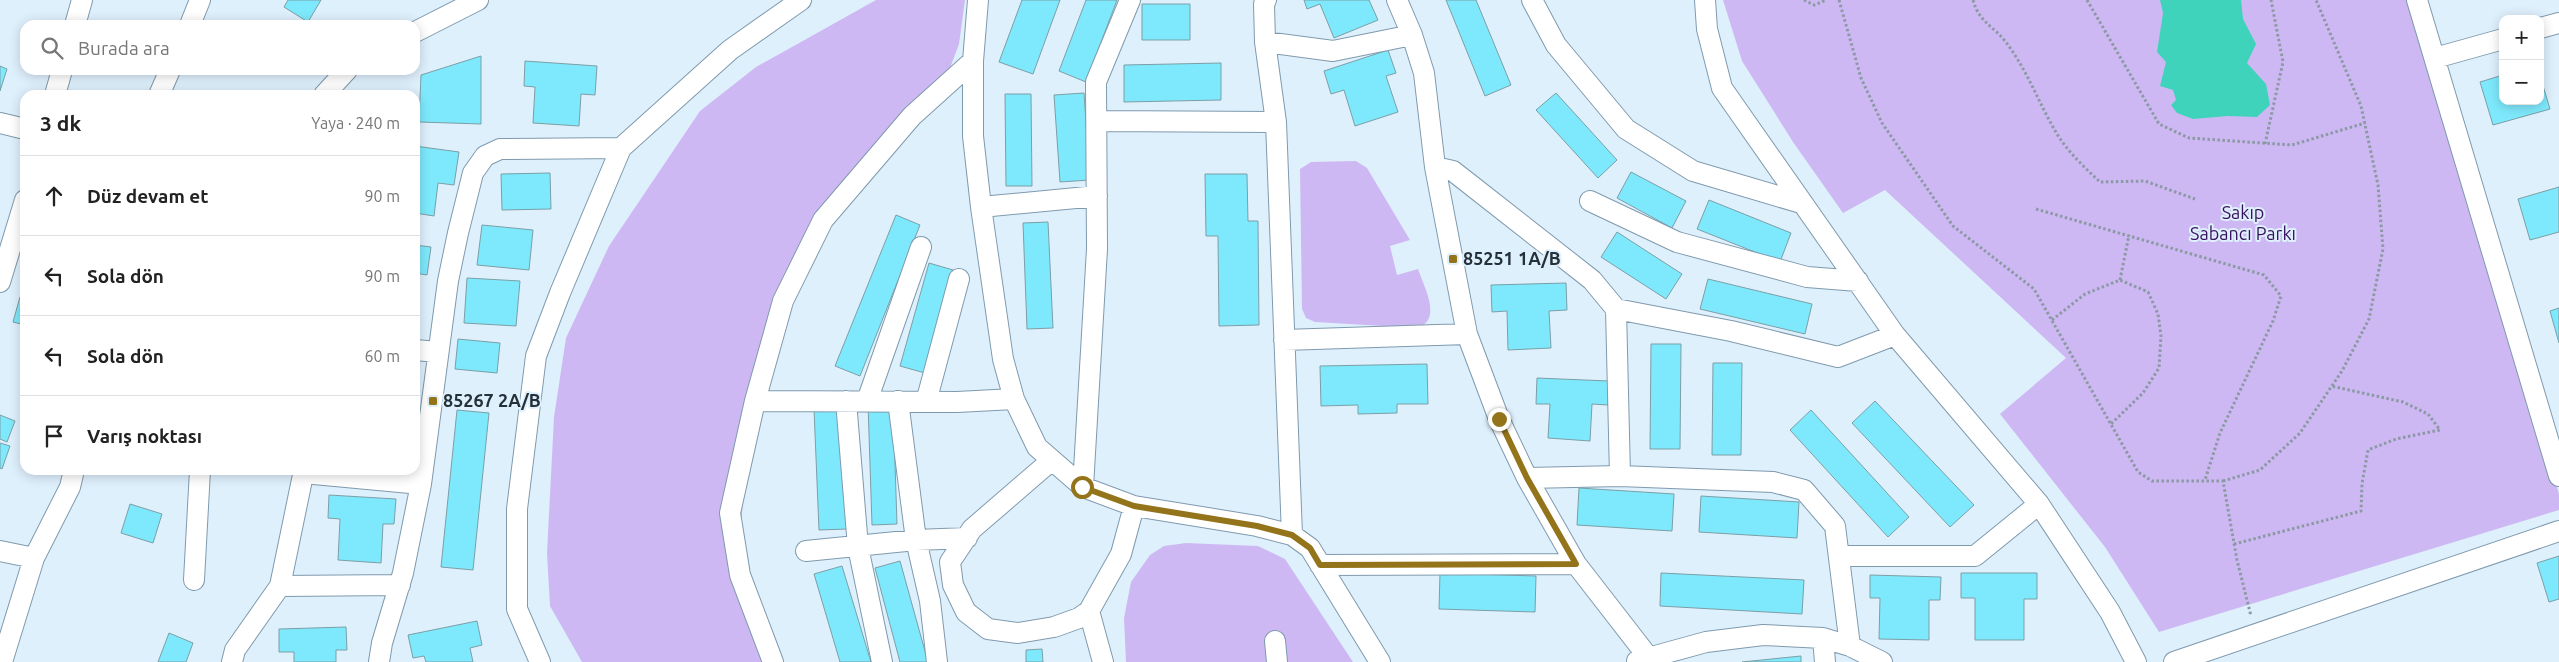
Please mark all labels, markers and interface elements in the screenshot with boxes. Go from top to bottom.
map controls [2499,15,2544,105]
button: + [2499,15,2544,60]
search box [20,20,420,75]
icon: search [38,34,66,62]
text: Burada ara [78,37,170,59]
button: − [2499,60,2544,105]
text: 3 dk [40,111,81,135]
text: Yaya · 240 m [311,114,400,132]
icon: ahead [40,182,68,210]
text: Düz devam et [87,185,208,207]
text: 90 m [364,187,400,205]
park label: Sakıp Sabancı Parkı [2190,202,2296,243]
place label: 85251 1A/B [1463,248,1561,268]
marker: 85251 1A/B [1447,253,1459,265]
icon: left [40,262,68,290]
text: Sola dön [87,265,164,287]
text: 90 m [364,267,400,285]
icon: left [40,342,68,370]
text: Sola dön [87,345,164,367]
text: 60 m [364,347,400,365]
place label: 85267 2A/B [443,390,541,410]
marker: 85267 2A/B [427,395,439,407]
route end [1488,408,1511,431]
icon: arrive [40,422,68,450]
text: Varış noktası [87,425,202,447]
route start [1071,476,1094,499]

